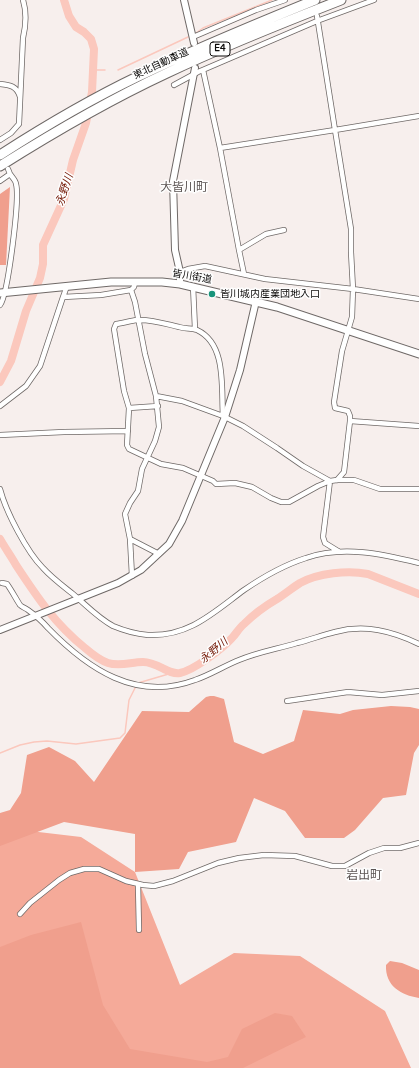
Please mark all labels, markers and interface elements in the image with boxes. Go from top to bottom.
road number: E4 [210,42,230,56]
street label: 東北自動車道 [131,46,191,82]
water label: 永野川 [54,172,76,208]
district label: 大皆川町 [160,181,208,195]
street label: 皆川街道 [171,268,213,286]
place label: 皆川城内産業団地入口 [220,288,320,300]
marker: 皆川城内産業団地入口 [207,289,217,299]
water label: 永野川 [197,635,231,667]
district label: 岩出町 [346,869,382,883]

